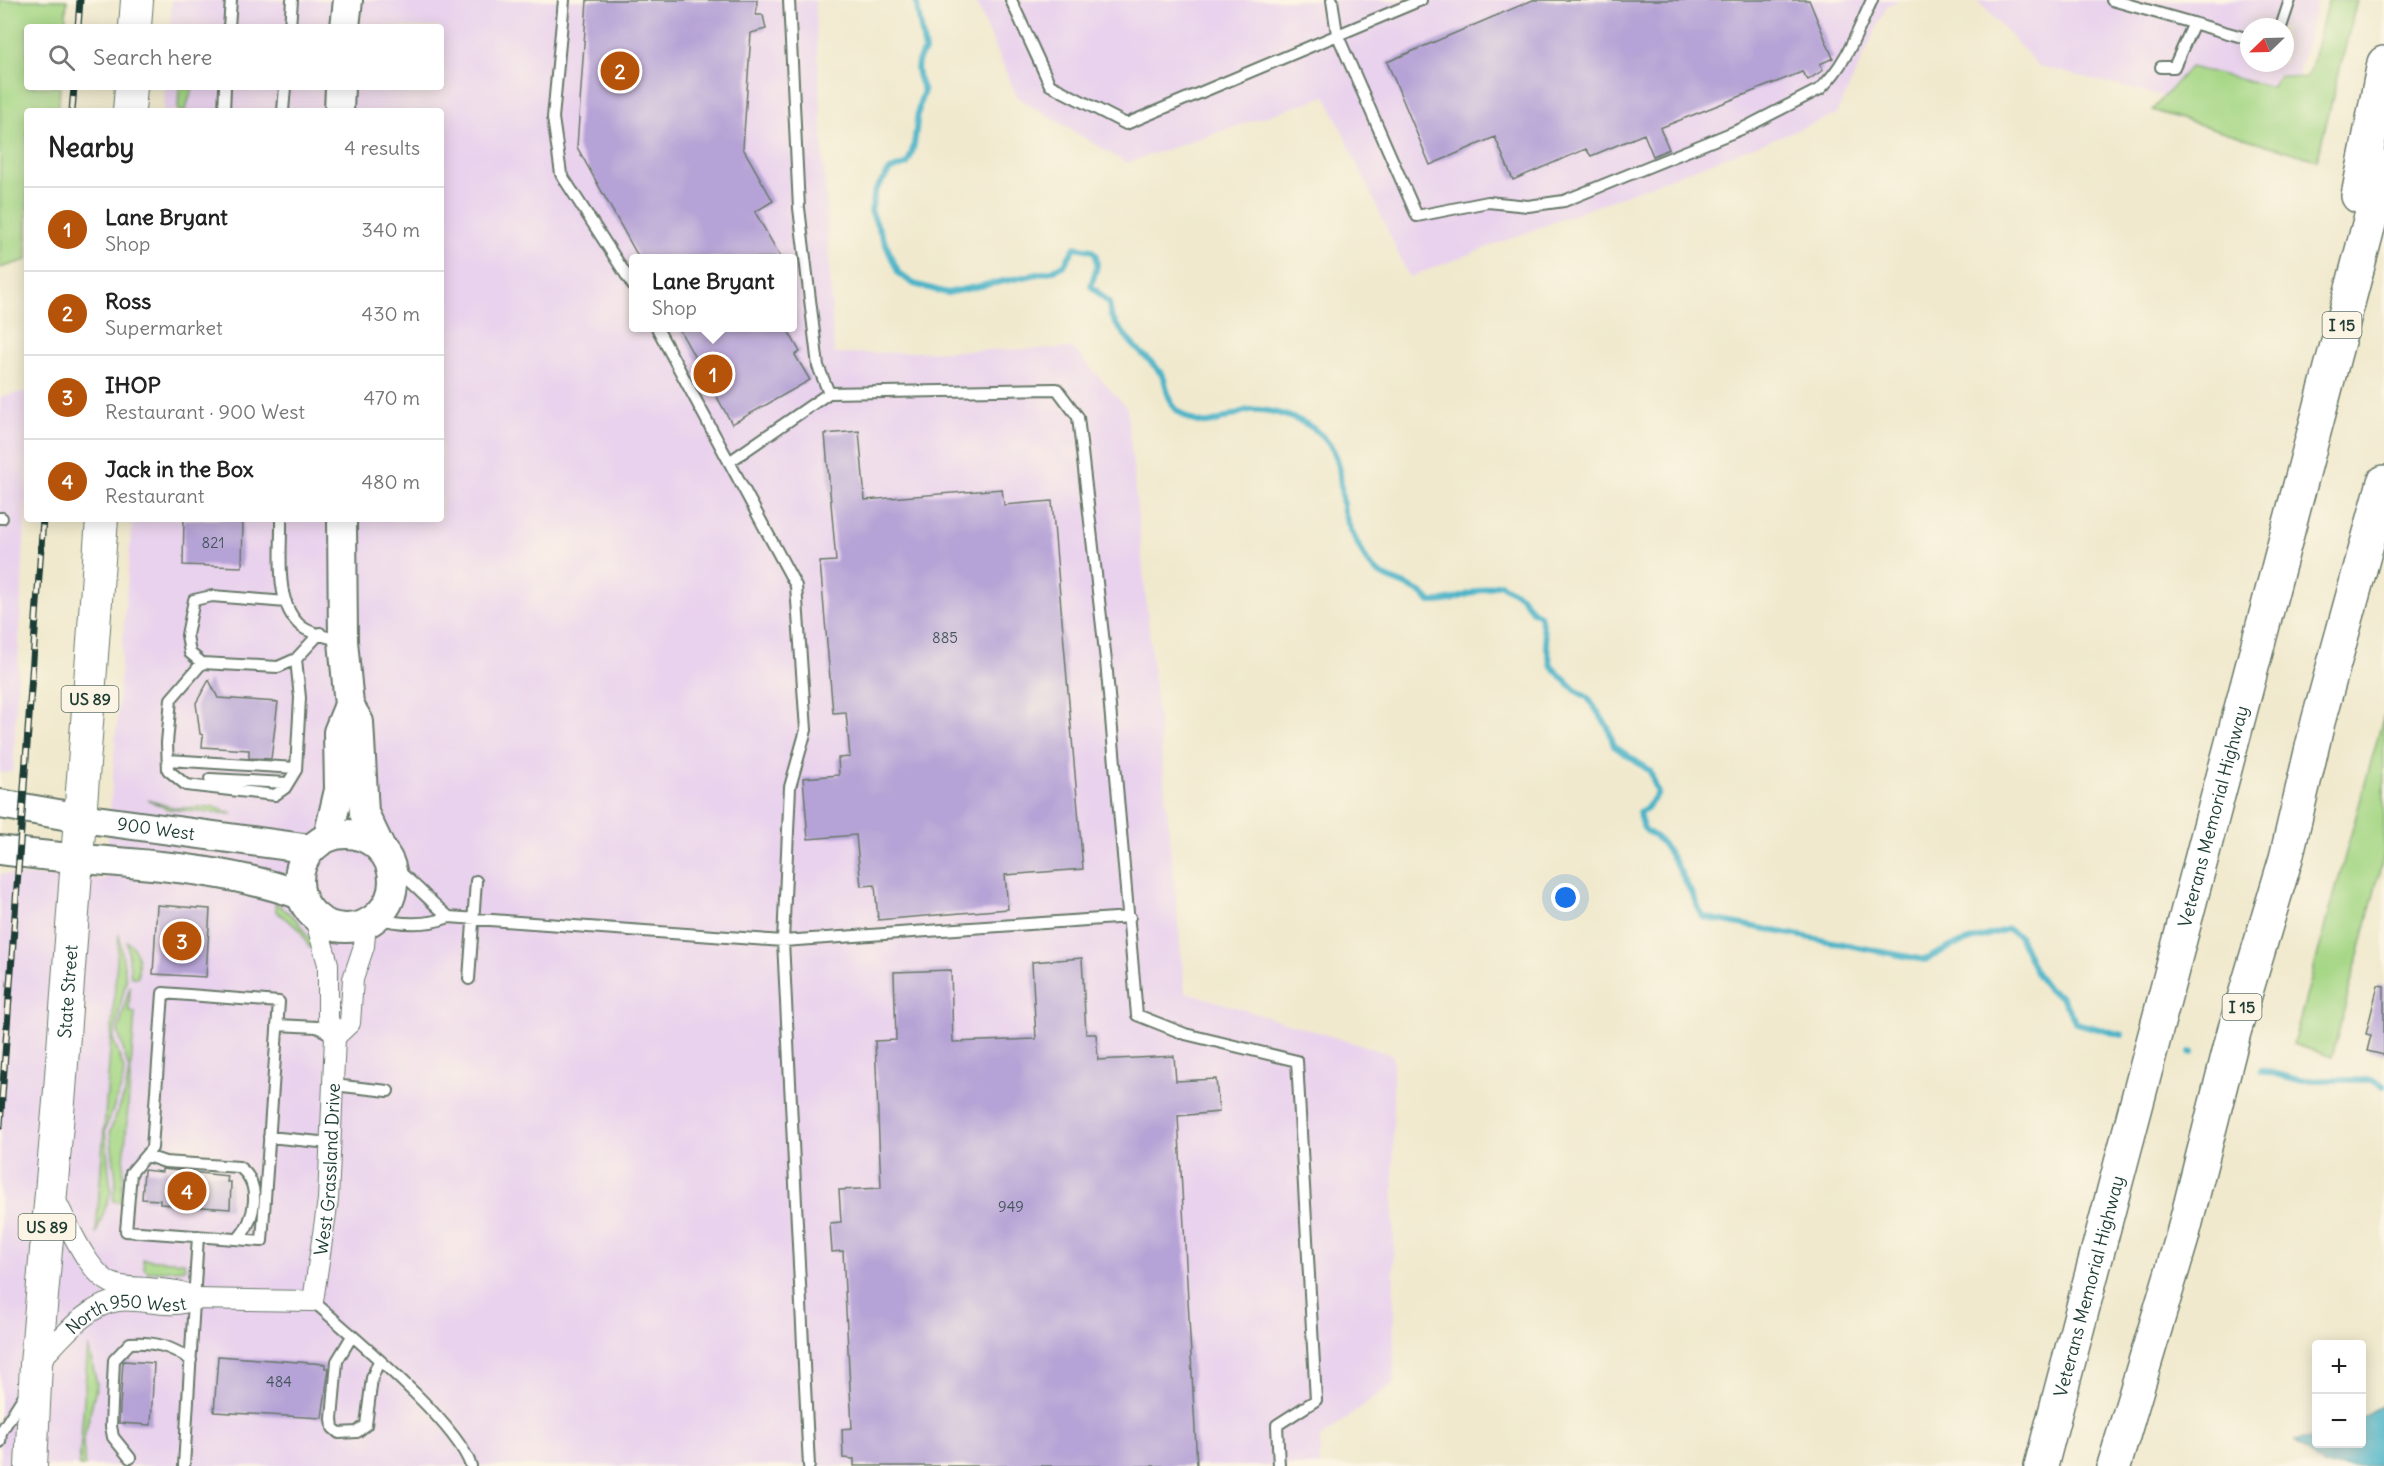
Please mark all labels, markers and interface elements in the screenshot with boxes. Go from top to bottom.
north arrow [2240,18,2294,72]
search box [24,24,444,90]
icon: search [45,41,78,74]
text: Search here [93,43,212,71]
pin: 2 [600,48,640,94]
text: Nearby [48,131,134,164]
text: 4 results [344,135,420,160]
text: Lane Bryant [105,203,228,231]
text: 1 [64,217,71,242]
text: 340 m [362,217,420,242]
text: Shop [105,231,150,256]
popup [629,254,797,332]
text: Lane Bryant [652,267,774,295]
text: Ross [105,287,151,315]
text: Shop [652,295,697,320]
text: 2 [62,301,73,326]
text: 430 m [362,301,420,326]
road number: I 15 [2322,312,2362,338]
text: Supermarket [105,315,223,340]
pin: 1 [694,352,732,397]
text: IHOP [105,371,161,399]
text: 3 [62,385,73,410]
text: 470 m [363,385,420,410]
text: Restaurant · 900 West [105,399,305,424]
text: Jack in the Box [105,455,254,483]
text: 4 [62,469,73,494]
text: 480 m [361,469,420,494]
text: Restaurant [105,483,204,508]
house number: 821 [202,533,224,552]
house number: 885 [932,628,958,647]
road number: US 89 [62,686,118,712]
street label: Veterans Memorial Highway [2172,703,2253,930]
street label: 900 West [116,812,196,845]
your location [1551,883,1580,912]
pin: 3 [162,918,201,964]
street label: State Street [52,944,82,1039]
road number: I 15 [2222,994,2262,1020]
street label: West Grassland Drive [308,1082,345,1257]
pin: 4 [168,1168,207,1214]
street label: Veterans Memorial Highway [2048,1173,2129,1399]
house number: 949 [998,1197,1024,1216]
road number: US 89 [18,1214,76,1240]
street label: North 950 West [60,1289,188,1339]
map controls [2312,1340,2366,1448]
button: + [2312,1340,2366,1394]
house number: 484 [266,1372,292,1391]
button: − [2312,1394,2366,1448]

